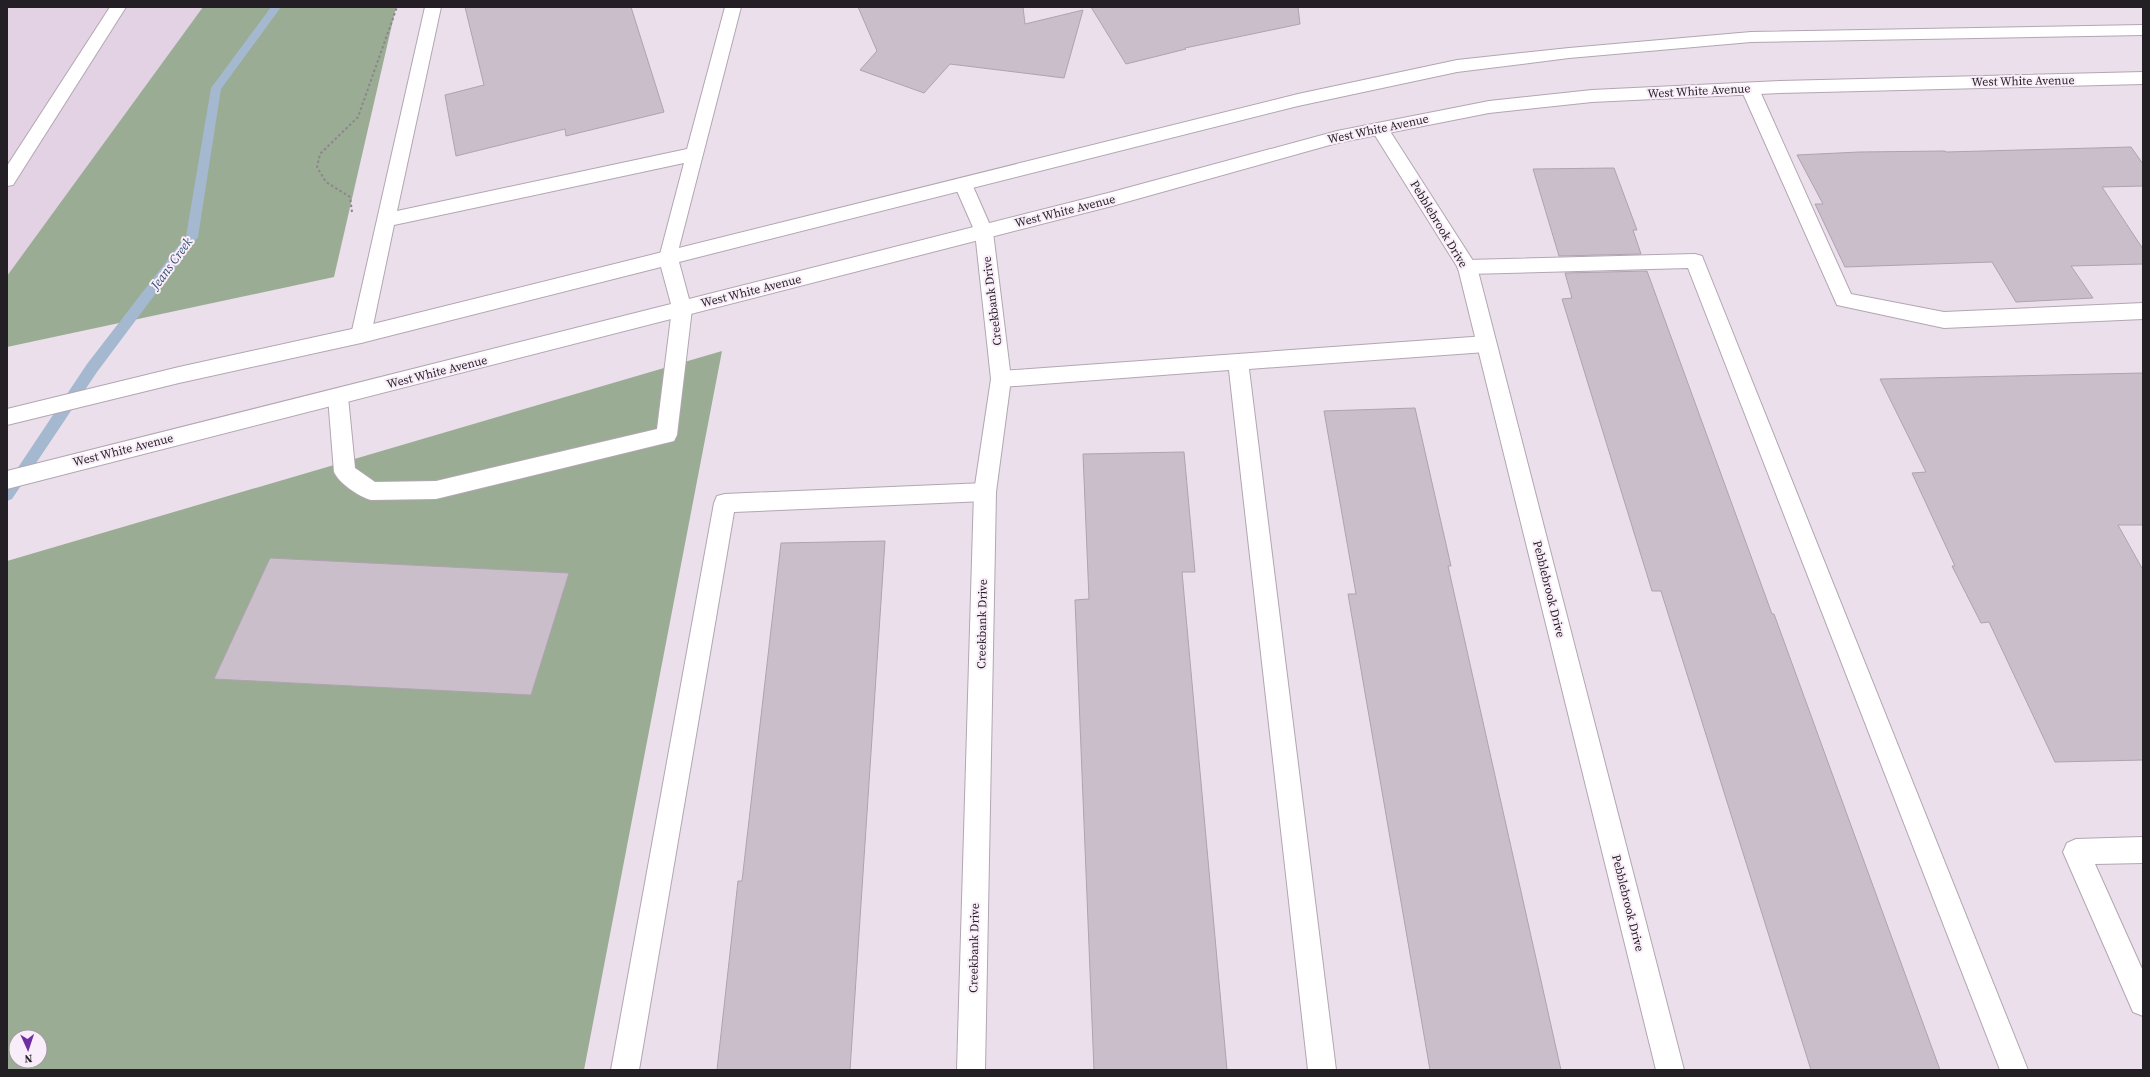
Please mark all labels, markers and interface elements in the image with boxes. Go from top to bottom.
street label: West White Avenue [1971,72,2075,90]
street label: West White Avenue [1647,80,1751,102]
street label: West White Avenue [1326,110,1430,148]
street label: Pebblebrook Drive [1407,177,1471,271]
street label: West White Avenue [1013,191,1117,231]
water label: Jeans Creek [146,233,196,294]
street label: Creekbank Drive [979,255,1005,347]
street label: West White Avenue [699,271,803,311]
street label: West White Avenue [385,352,489,392]
street label: West White Avenue [71,430,175,470]
street label: Pebblebrook Drive [1529,539,1569,639]
street label: Creekbank Drive [973,579,991,669]
street label: Pebblebrook Drive [1608,853,1648,953]
street label: Creekbank Drive [965,903,983,993]
north arrow [8,1029,48,1069]
text: N [24,1051,33,1066]

